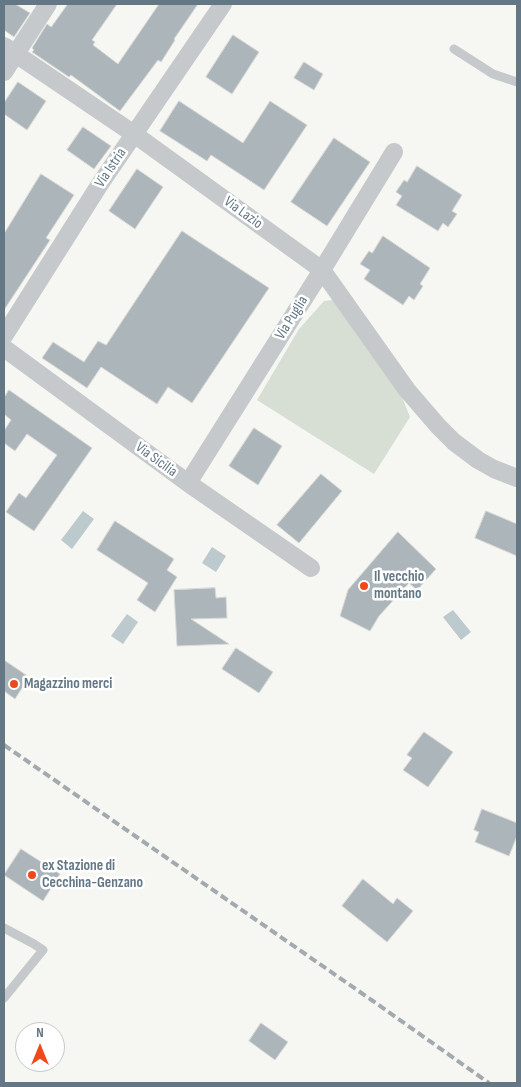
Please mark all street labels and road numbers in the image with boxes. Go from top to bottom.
street label: Via Istria [91,145,131,191]
street label: Via Lazio [220,193,266,233]
street label: Via Puglia [272,293,312,343]
street label: Via Sicilia [132,439,180,481]

